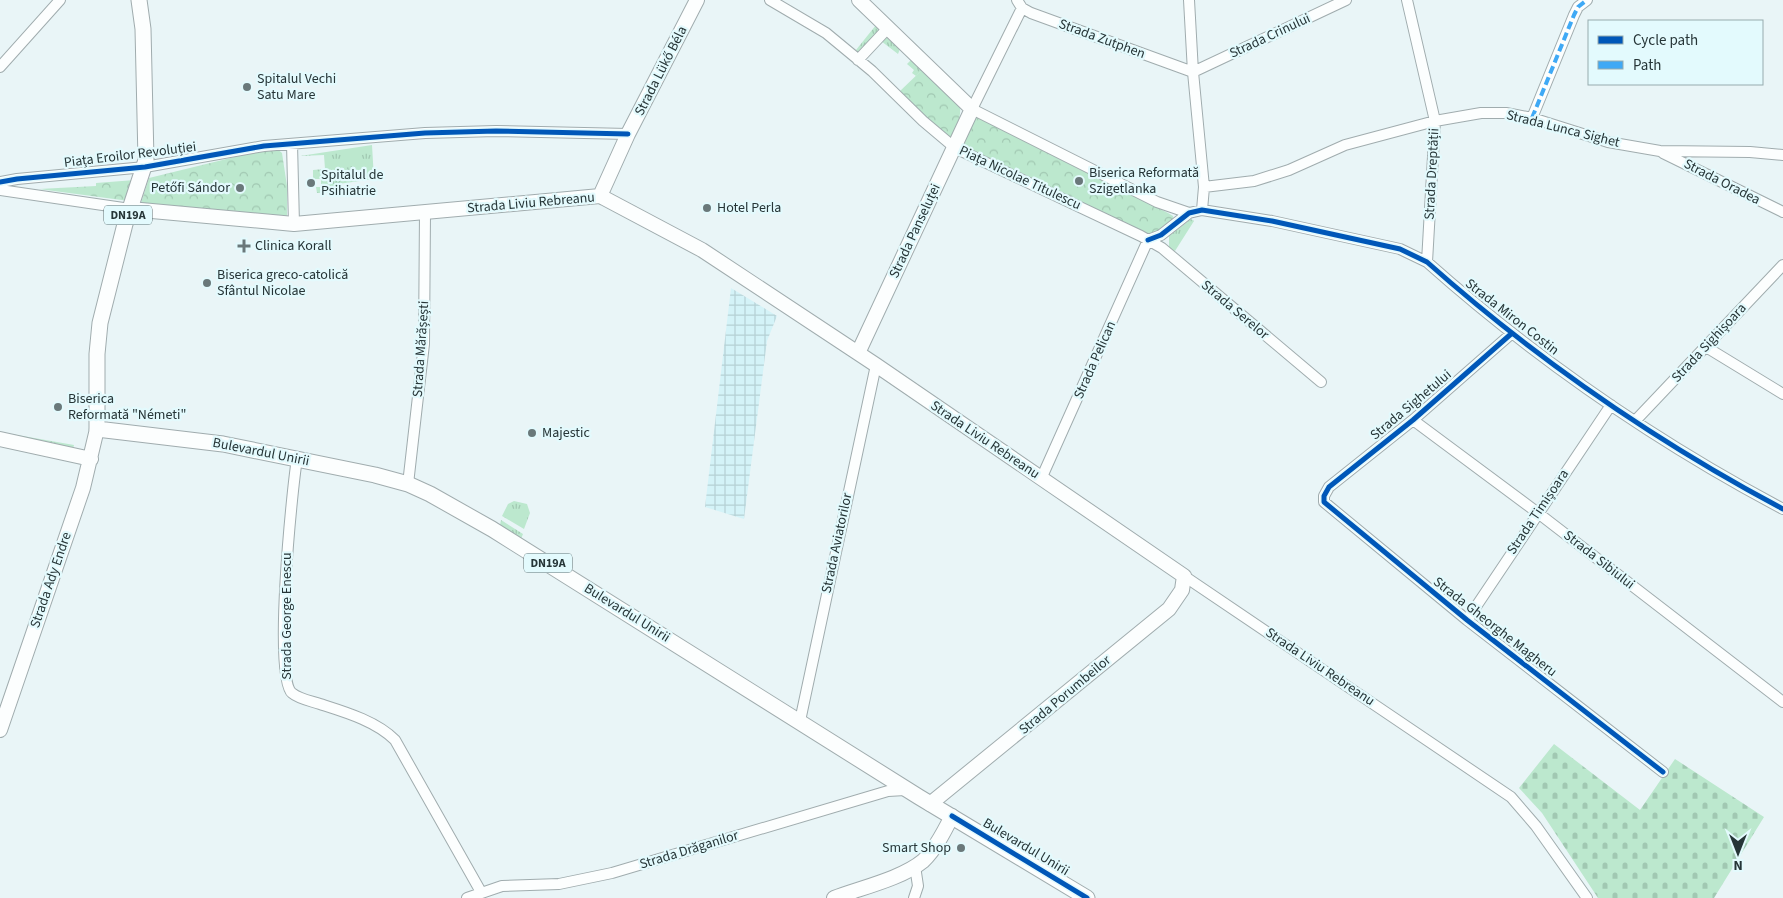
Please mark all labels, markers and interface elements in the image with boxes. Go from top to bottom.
street label: Strada Crinului [1226,8,1314,64]
street label: Strada Zutphen [1056,14,1148,64]
legend [1588,20,1763,85]
street label: Strada Lükő Béla [630,23,692,119]
text: Cycle path [1633,30,1698,51]
text: Path [1633,55,1661,76]
place label: Spitalul Vechi Satu Mare [257,69,336,105]
marker: Spitalul Vechi Satu Mare [241,81,253,93]
street label: Strada Lunca Sighet [1504,105,1622,153]
street label: Strada Dreptății [1420,128,1444,220]
street label: Piața Eroilor Revoluției [63,137,197,173]
street label: Piața Nicolae Titulescu [956,141,1084,215]
street label: Strada Oradea [1680,154,1764,210]
place label: Biserica Reformată Szigetlanka [1089,163,1199,199]
place label: Spitalul de Psihiatrie [321,165,384,201]
marker: Biserica Reformată Szigetlanka [1073,175,1085,187]
marker: Spitalul de Psihiatrie [305,177,317,189]
place label: Petőfi Sándor [151,178,230,198]
street label: Strada Panseluței [884,181,946,281]
marker: Petőfi Sándor [234,182,246,194]
street label: Strada Liviu Rebreanu [466,187,596,219]
place label: Hotel Perla [717,198,781,218]
marker: Hotel Perla [701,202,713,214]
road number: DN19A [104,206,152,224]
place label: Clinica Korall [255,236,332,256]
marker: Clinica Korall [237,239,251,253]
place label: Biserica greco-catolică Sfântul Nicolae [217,265,348,301]
street label: Strada Miron Costin [1461,274,1563,360]
street label: Strada Serelor [1197,276,1273,344]
marker: Biserica greco-catolică Sfântul Nicolae [201,277,213,289]
street label: Strada Sighișoara [1667,299,1751,387]
street label: Strada Mărășești [408,300,434,398]
street label: Strada Pelican [1069,318,1121,402]
street label: Strada Sighetului [1366,365,1456,445]
place label: Biserica Reformată "Németi" [68,389,186,425]
street label: Strada Liviu Rebreanu [926,396,1044,484]
marker: Biserica Reformată "Németi" [52,401,64,413]
place label: Majestic [542,423,590,443]
marker: Majestic [526,427,538,439]
street label: Bulevardul Unirii [211,433,311,471]
street label: Strada Timișoara [1502,465,1574,559]
street label: Strada Aviatorilor [817,491,857,595]
street label: Strada Sibiului [1559,526,1639,594]
street label: Strada Ady Endre [25,529,77,631]
street label: Strada George Enescu [277,552,297,680]
road number: DN19A [524,554,572,572]
street label: Strada Gheorghe Magheru [1429,572,1561,682]
street label: Bulevardul Unirii [580,579,674,647]
street label: Strada Liviu Rebreanu [1261,623,1379,711]
street label: Strada Porumbeilor [1015,650,1115,739]
street label: Bulevardul Unirii [979,813,1073,881]
street label: Strada Drăganilor [637,825,741,875]
north arrow [1713,828,1763,878]
place label: Smart Shop [882,838,951,858]
marker: Smart Shop [955,842,967,854]
text: N [1733,855,1743,875]

